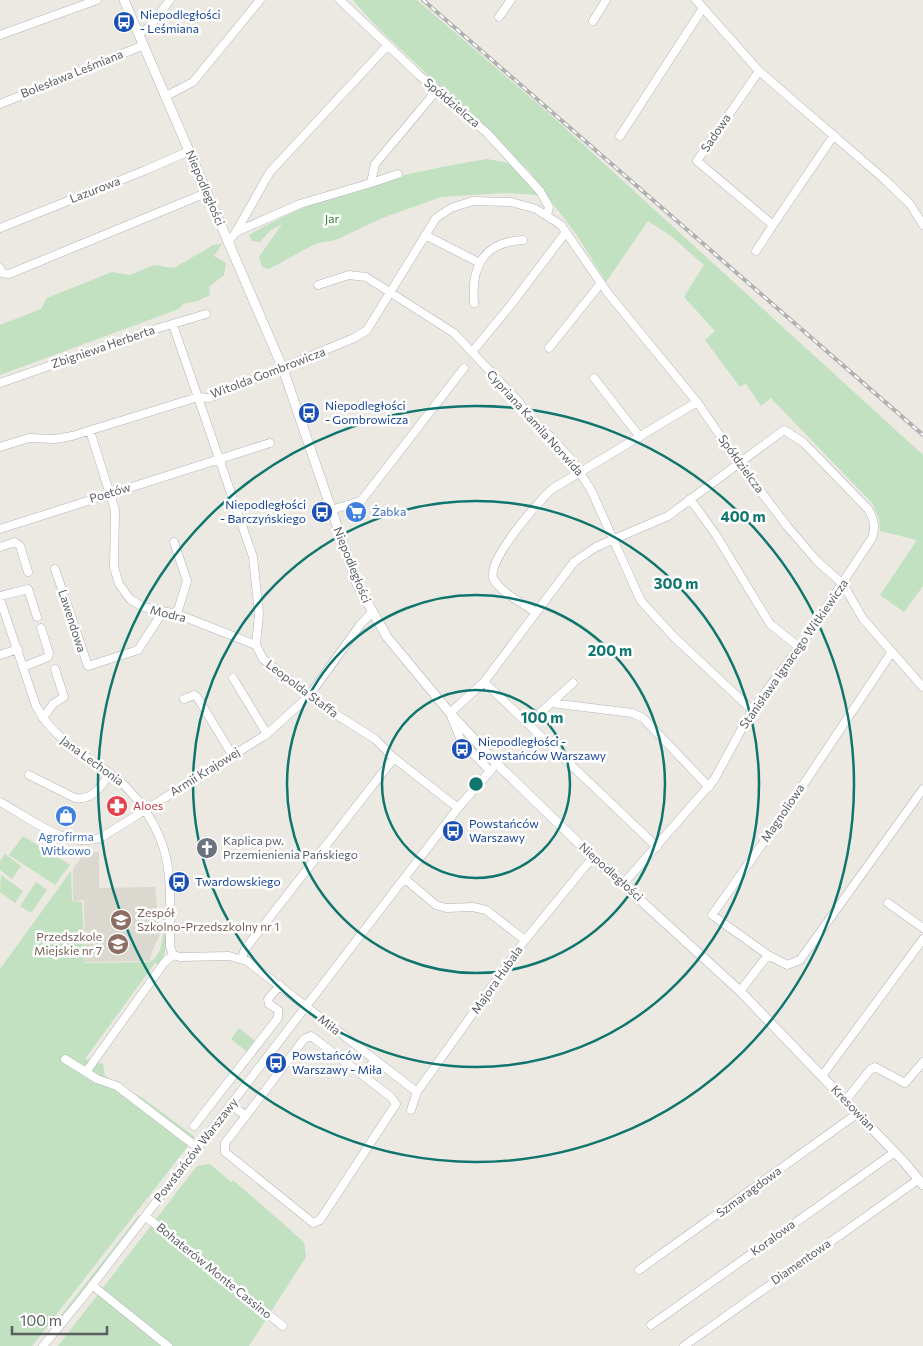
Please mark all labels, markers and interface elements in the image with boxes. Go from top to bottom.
place label: Niepodległości - Leśmiana [140,7,221,35]
bus stop icon: Niepodległości - Leśmiana [112,10,136,34]
street label: Bolesława Leśmiana [18,46,125,100]
street label: Spółdzielcza [422,75,483,130]
street label: Sadowa [697,111,733,154]
street label: Niepodległości [184,148,228,227]
street label: Lazurowa [67,173,122,205]
park label: Jar [325,211,339,226]
street label: Zbigniewa Herberta [49,322,156,370]
street label: Witolda Gombrowicza [208,344,327,400]
street label: Cypriana Kamila Norwida [485,367,587,478]
place label: Niepodległości - Gombrowicza [325,398,408,426]
bus stop icon: Niepodległości - Gombrowicza [297,401,321,425]
street label: Spółdzielcza [716,432,768,495]
street label: Poetów [88,479,132,505]
place label: Niepodległości - Barczyńskiego [220,497,306,525]
bus stop icon: Niepodległości - Barczyńskiego [310,500,334,524]
supermarket icon: Żabka [344,500,368,524]
place label: Żabka [372,504,406,518]
text: 400 m [720,507,766,525]
street label: Niepodległości [331,525,375,605]
text: 300 m [654,574,698,592]
street label: Stanisława Ignacego Witkiewicza [736,576,850,731]
street label: Lawendowa [56,587,90,654]
street label: Modra [149,602,188,624]
text: 200 m [588,641,632,659]
street label: Leopolda Staffa [264,657,341,720]
text: 100 m [521,708,563,726]
street label: Jana Lechonia [58,733,127,789]
place label: Niepodległości - Powstańców Warszawy [478,734,606,762]
bus stop icon: Niepodległości - Powstańców Warszawy [450,737,474,761]
street label: Armii Krajowej [167,744,242,798]
centre of rings [467,775,485,793]
street label: Magnoliowa [758,781,807,844]
pharmacy icon: Aloes [105,794,129,818]
place label: Aloes [133,798,163,812]
shop icon: Agrofirma Witkowo [54,804,78,828]
place label: Powstańców Warszawy [469,816,539,844]
bus stop icon: Powstańców Warszawy [441,819,465,843]
place label: Agrofirma Witkowo [38,829,94,857]
place label: Kaplica pw. Przemienienia Pańskiego [223,833,358,861]
church icon: Kaplica pw. Przemienienia Pańskiego [195,836,219,860]
street label: Niepodległości [577,839,646,903]
bus stop icon: Twardowskiego [167,870,191,894]
place label: Twardowskiego [195,874,281,888]
place label: Zespół Szkolno-Przedszkolny nr 1 [137,905,279,933]
school or university icon: Zespół Szkolno-Przedszkolny nr 1 [109,908,133,932]
place label: Przedszkole Miejskie nr 7 [34,929,102,957]
school or university icon: Przedszkole Miejskie nr 7 [106,932,130,956]
street label: Majora Hubala [468,943,525,1016]
street label: Miła [316,1011,344,1037]
place label: Powstańców Warszawy - Miła [292,1048,382,1076]
bus stop icon: Powstańców Warszawy - Miła [264,1051,288,1075]
street label: Kresowian [829,1082,879,1133]
street label: Powstańców Warszawy [150,1095,240,1204]
street label: Szmaragdowa [713,1163,784,1219]
street label: Koralowa [747,1216,797,1258]
street label: Bohaterów Monte Cassino [154,1219,275,1321]
street label: Diamentowa [768,1236,833,1287]
scale bar [12,1304,108,1336]
text: 100 m [20,1311,62,1329]

